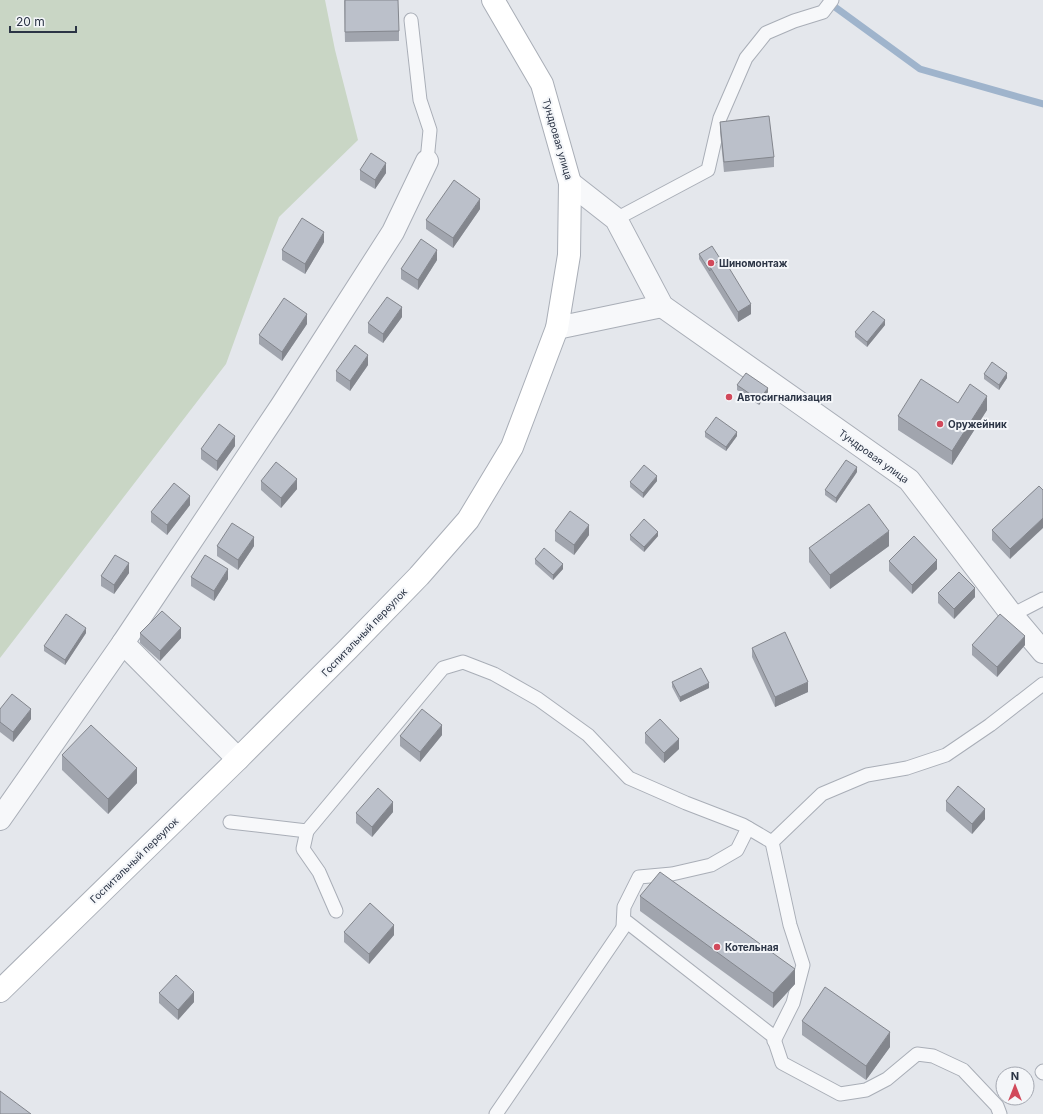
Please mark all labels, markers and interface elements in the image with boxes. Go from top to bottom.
scale bar [10,8,76,34]
text: 20 m [16,14,45,29]
street label: Тундровая улица [541,97,575,181]
place label: Шиномонтаж [719,257,788,269]
marker: Шиномонтаж [706,258,716,268]
place label: Автосигнализация [737,391,832,403]
marker: Автосигнализация [724,392,734,402]
place label: Оружейник [948,418,1007,431]
marker: Оружейник [935,419,945,429]
street label: Тундровая улица [837,427,911,485]
street label: Госпитальный переулок [319,585,410,679]
street label: Госпитальный переулок [87,814,181,905]
place label: Котельная [725,941,779,953]
marker: Котельная [712,942,722,952]
north arrow [995,1066,1035,1106]
text: N [1011,1069,1019,1083]

